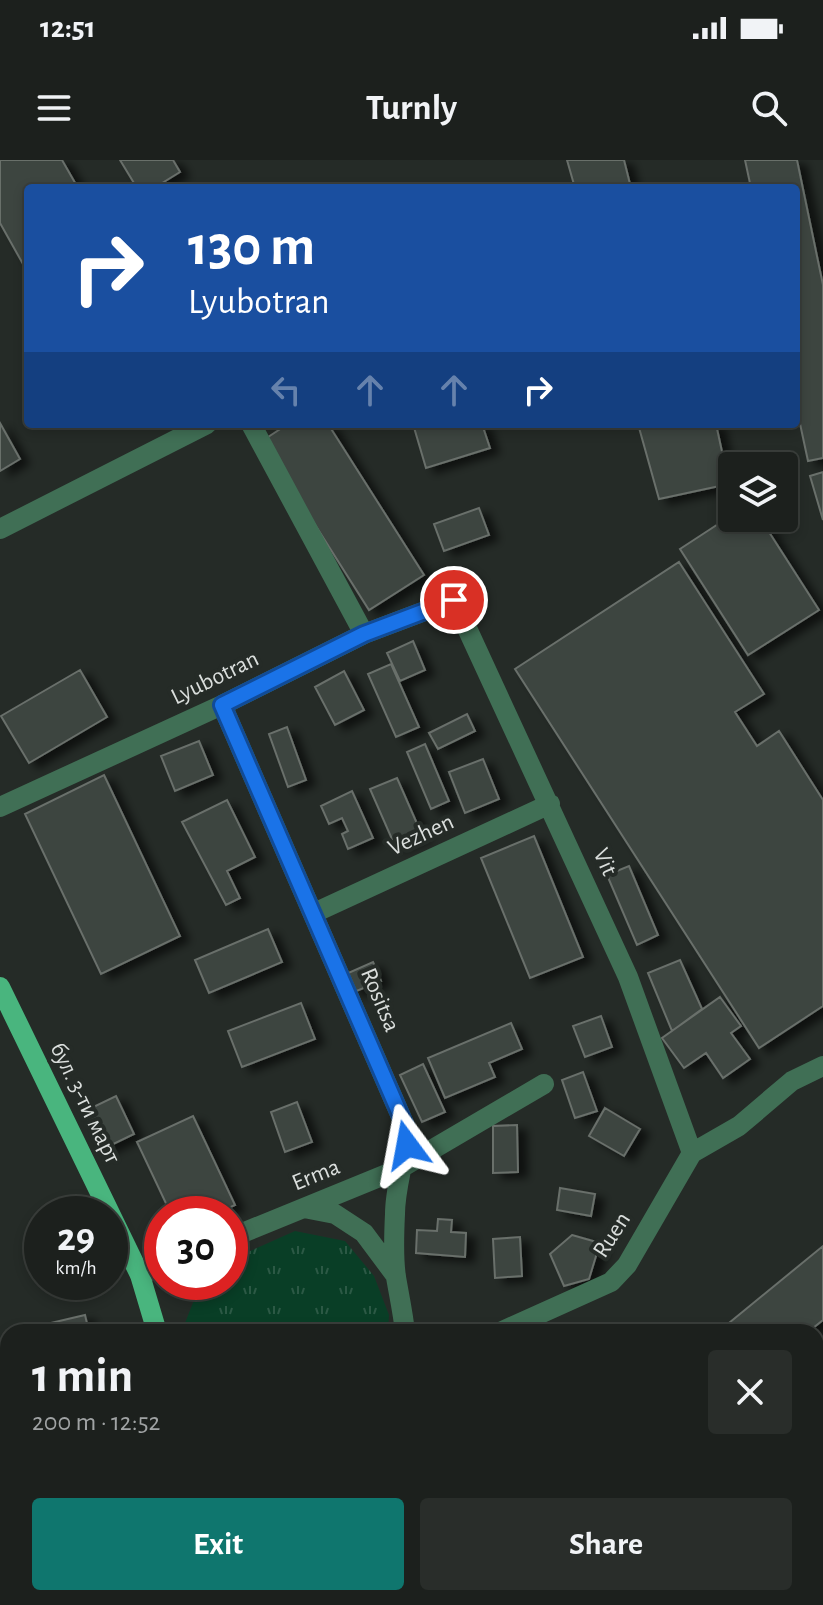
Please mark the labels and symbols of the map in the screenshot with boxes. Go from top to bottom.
pin [420,566,488,634]
street label: Lyubotran [167,647,263,709]
street label: Vezhen [384,809,458,861]
street label: Vit [589,845,622,880]
street label: Rositsa [356,965,404,1035]
street label: бул. 3-ти март [45,1039,125,1167]
position arrow [365,1103,449,1187]
street label: Erma [289,1155,343,1195]
speed limit sign: 30 [144,1196,248,1300]
street label: Ruen [589,1208,635,1262]

